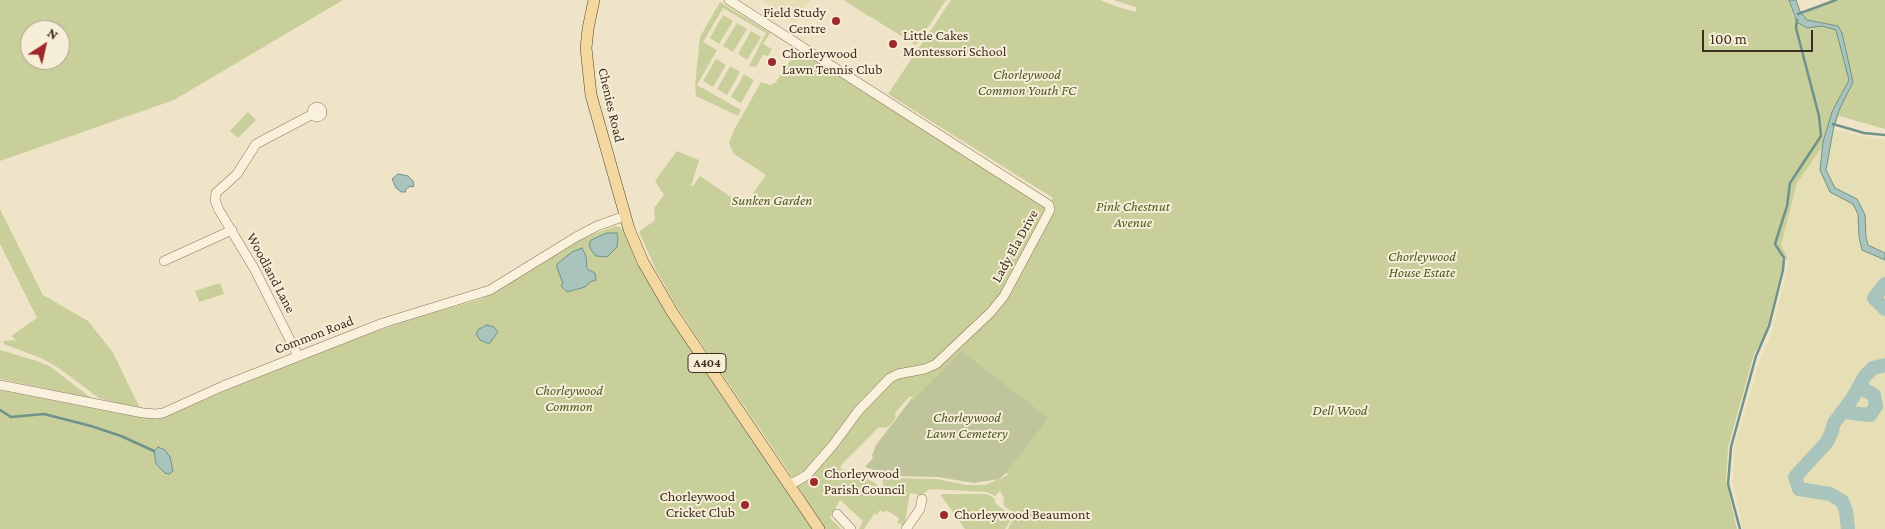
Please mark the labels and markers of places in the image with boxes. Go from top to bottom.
place label: Field Study Centre [763,5,826,38]
marker: Field Study Centre [830,15,842,27]
place label: Little Cakes Montessori School [903,28,1006,60]
marker: Little Cakes Montessori School [887,38,899,50]
place label: Chorleywood Lawn Tennis Club [782,46,882,78]
marker: Chorleywood Lawn Tennis Club [766,56,778,68]
place label: Chorleywood Parish Council [824,466,905,498]
marker: Chorleywood Parish Council [808,476,820,488]
place label: Chorleywood Cricket Club [660,489,735,522]
marker: Chorleywood Cricket Club [739,499,751,511]
place label: Chorleywood Beaumont [954,507,1090,523]
marker: Chorleywood Beaumont [938,509,950,521]

